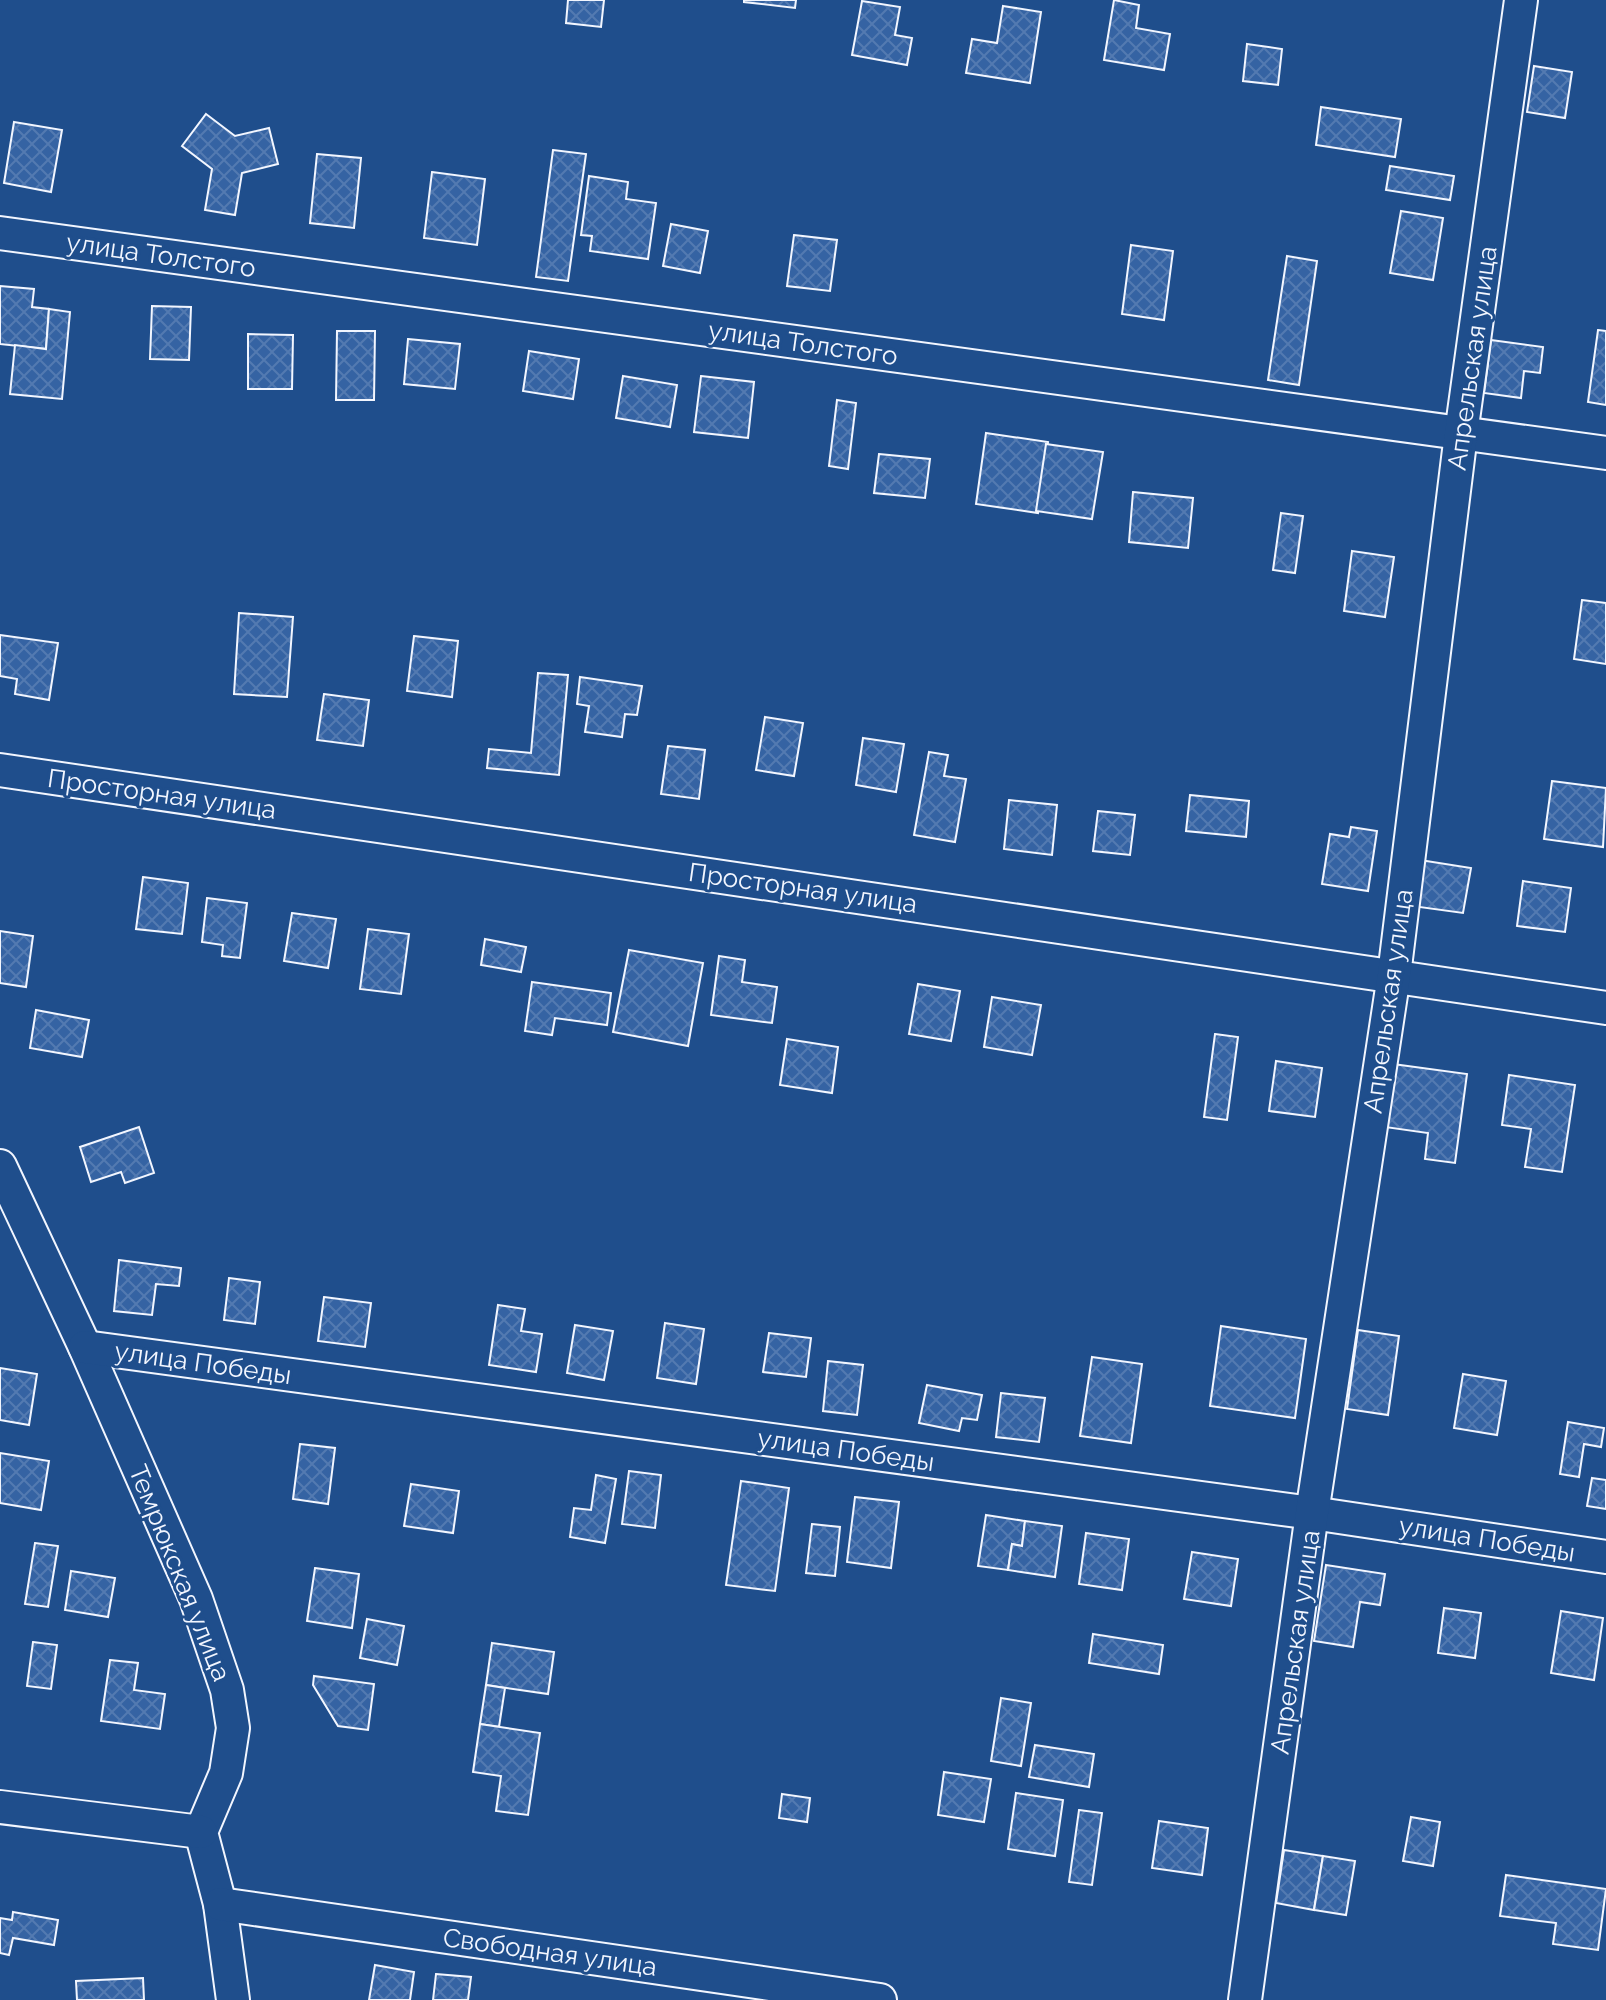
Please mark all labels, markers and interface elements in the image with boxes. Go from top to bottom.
street label: улица Толстого [64,227,258,283]
street label: Апрельская улица [1441,244,1503,472]
street label: улица Толстого [706,315,900,371]
street label: Просторная улица [46,763,278,825]
street label: Просторная улица [687,857,919,919]
street label: Апрельская улица [1357,887,1419,1115]
street label: улица Победы [113,1336,293,1390]
street label: улица Победы [756,1423,936,1477]
street label: Темрюкская улица [123,1461,237,1685]
street label: улица Победы [1397,1510,1577,1568]
street label: Апрельская улица [1264,1528,1326,1756]
street label: Свободная улица [441,1922,659,1982]

